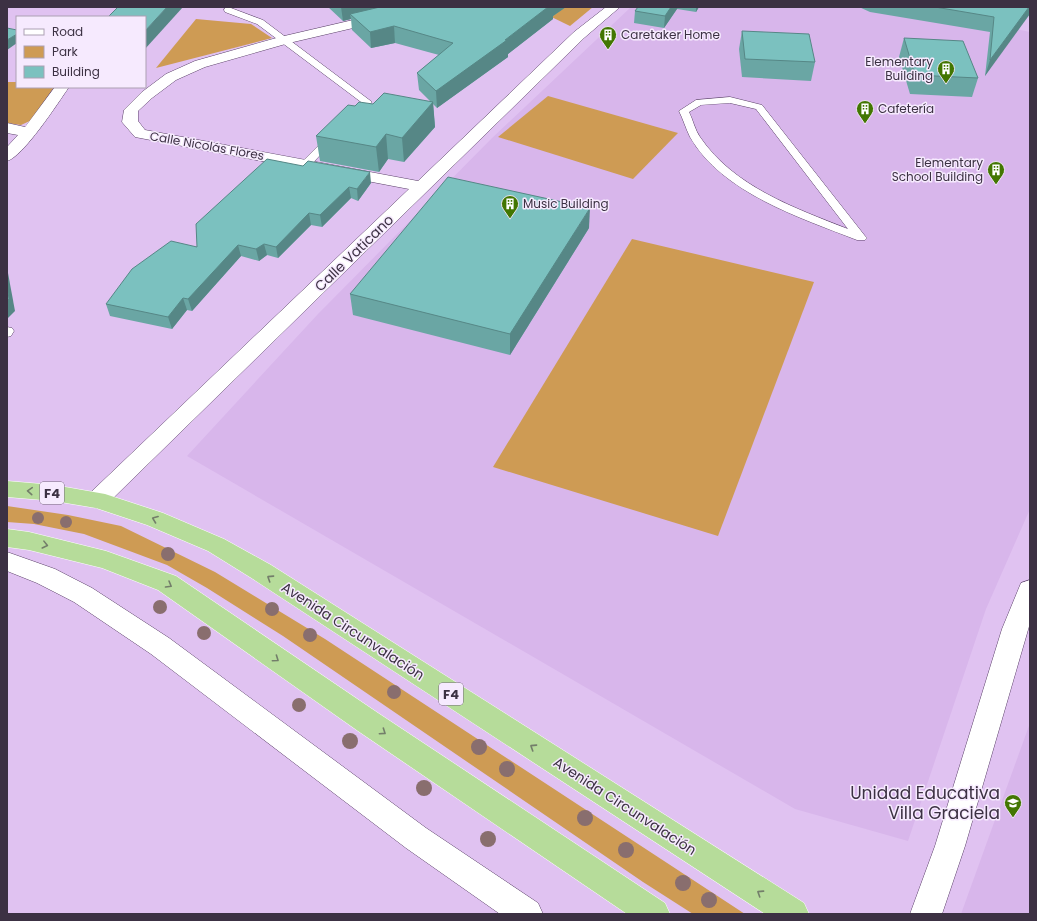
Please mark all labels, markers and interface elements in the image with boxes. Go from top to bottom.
legend [16,16,146,88]
text: Road [52,23,83,40]
building icon: Caretaker Home [598,25,618,50]
place label: Caretaker Home [621,26,720,43]
text: Park [52,43,79,60]
place label: Elementary Building [865,53,933,84]
building icon: Elementary Building [936,59,956,84]
text: Building [52,63,100,80]
building icon: Cafetería [855,99,875,124]
place label: Cafetería [878,100,934,117]
street label: Calle Nicolás Flores [149,127,266,164]
place label: Elementary School Building [892,154,983,185]
building icon: Elementary School Building [986,160,1006,185]
building icon: Music Building [500,194,520,219]
place label: Music Building [523,195,609,212]
street label: Calle Vaticano [310,210,398,296]
road number: F4 [40,482,64,504]
one-way arrow [27,486,33,495]
one-way arrow [151,516,158,524]
one-way arrow [42,541,48,549]
one-way arrow [268,576,275,583]
street label: Avenida Circunvalación [278,577,428,685]
one-way arrow [165,580,172,588]
one-way arrow [272,654,279,661]
road number: F4 [439,683,463,705]
one-way arrow [379,727,386,735]
one-way arrow [530,744,537,752]
street label: Avenida Circunvalación [550,752,700,860]
place label: Unidad Educativa Villa Graciela [850,781,1000,825]
school or university icon: Unidad Educativa Villa Graciela [1003,793,1023,818]
one-way arrow [757,890,764,898]

